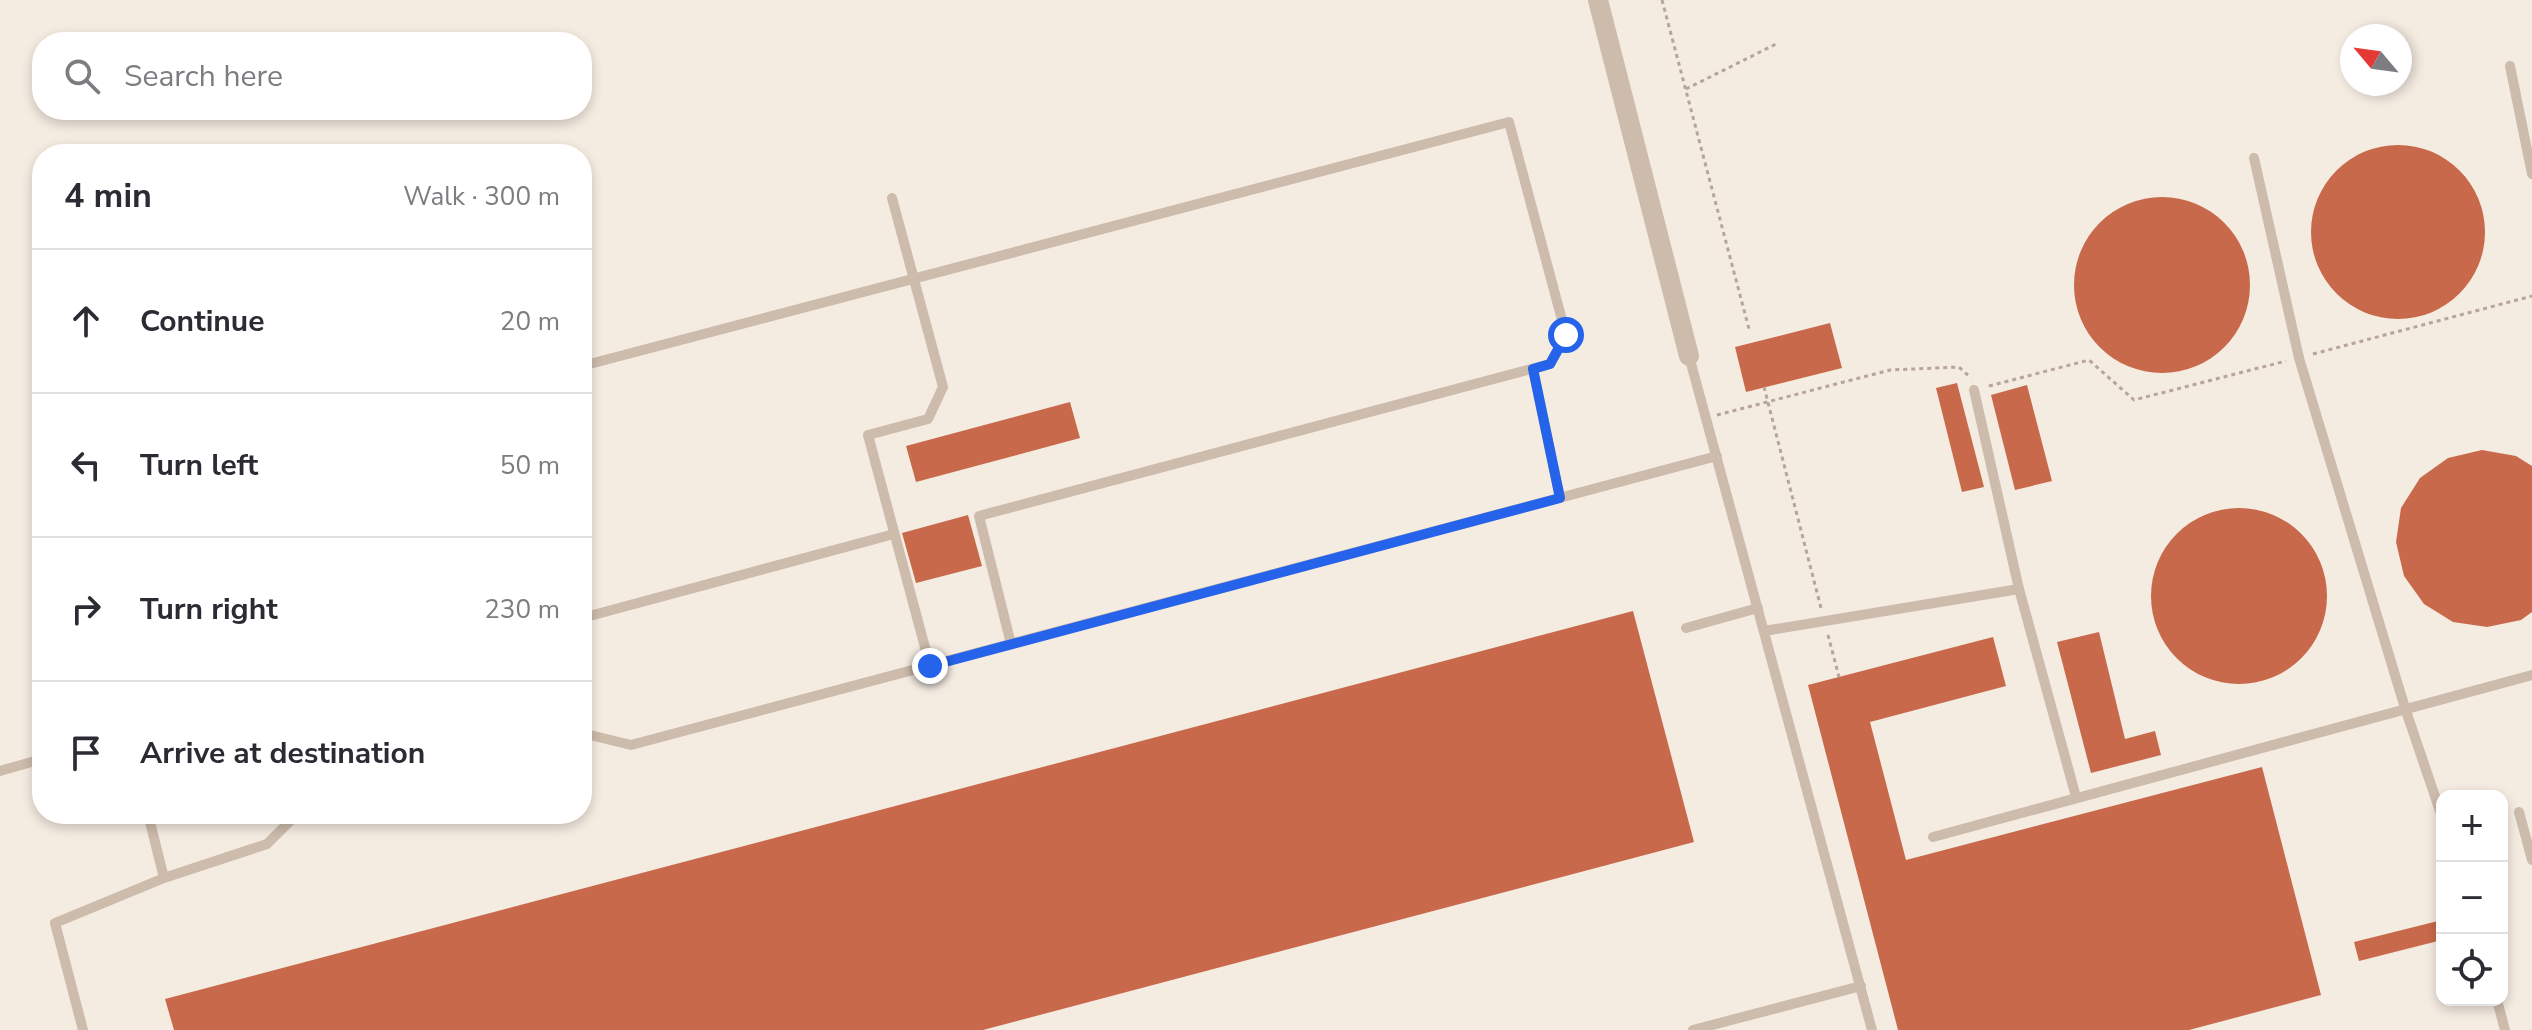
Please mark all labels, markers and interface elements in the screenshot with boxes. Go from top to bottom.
north arrow [2340,24,2412,96]
search box [32,32,592,120]
icon: search [60,54,104,98]
text: Search here [124,56,283,97]
text: 4 min [64,173,152,219]
text: Walk · 300 m [403,179,560,214]
icon: ahead [64,299,108,343]
text: Continue [140,301,265,342]
text: 20 m [500,304,560,339]
route start [1548,317,1584,353]
icon: left [64,443,108,487]
text: Turn left [140,445,258,486]
text: 50 m [500,448,560,483]
icon: right [64,587,108,631]
text: Turn right [140,589,278,630]
text: 230 m [484,592,560,627]
route end [912,648,948,684]
icon: arrive [64,731,108,775]
text: Arrive at destination [140,733,425,774]
map controls [2436,790,2508,1006]
button: + [2436,790,2508,862]
button: − [2436,862,2508,934]
button: locate [2436,934,2508,1006]

